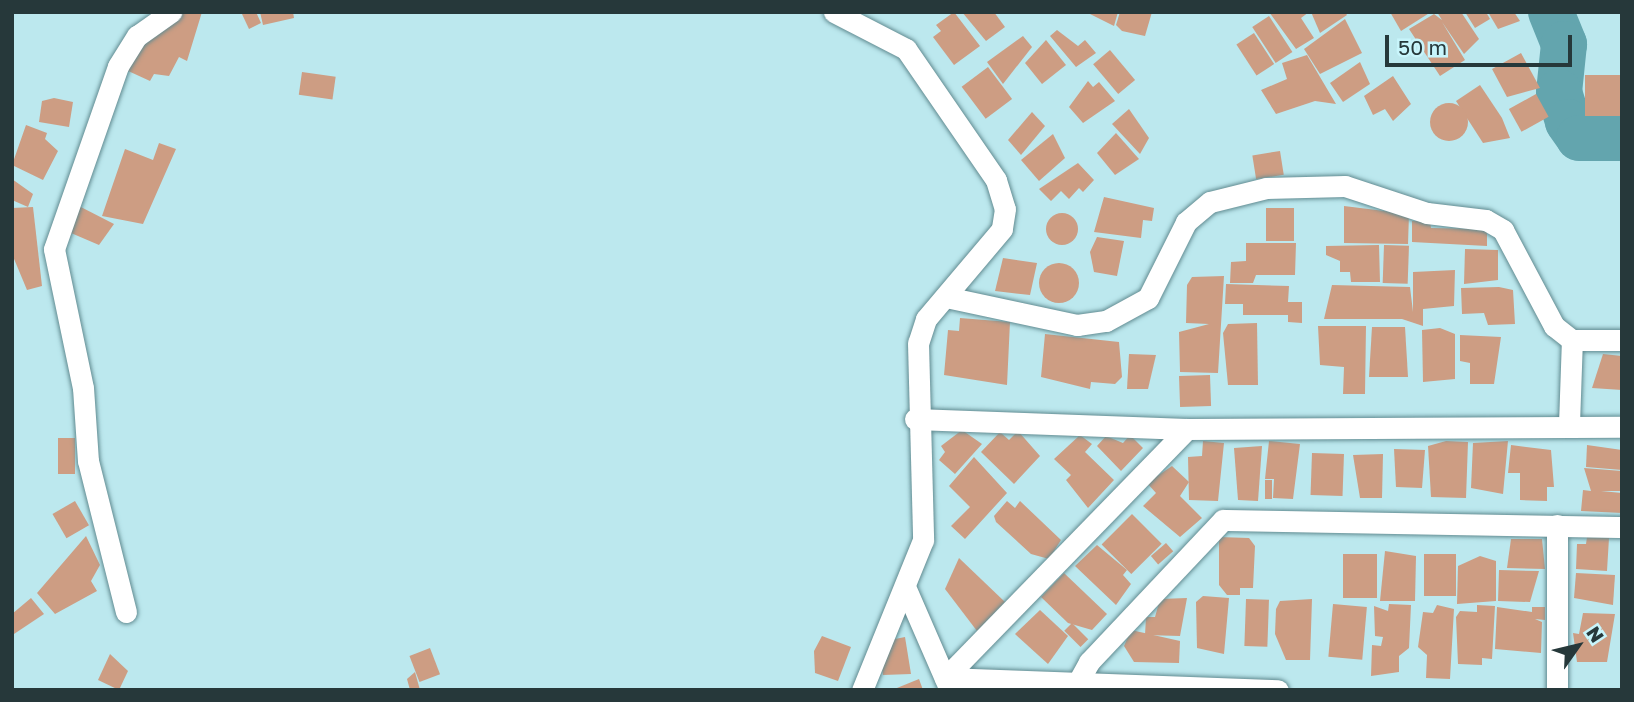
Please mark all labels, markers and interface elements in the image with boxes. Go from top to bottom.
scale bar [1389,21,1576,65]
text: 50 m [1398,34,1447,60]
north arrow [1543,611,1613,681]
text: N [1582,622,1609,646]

